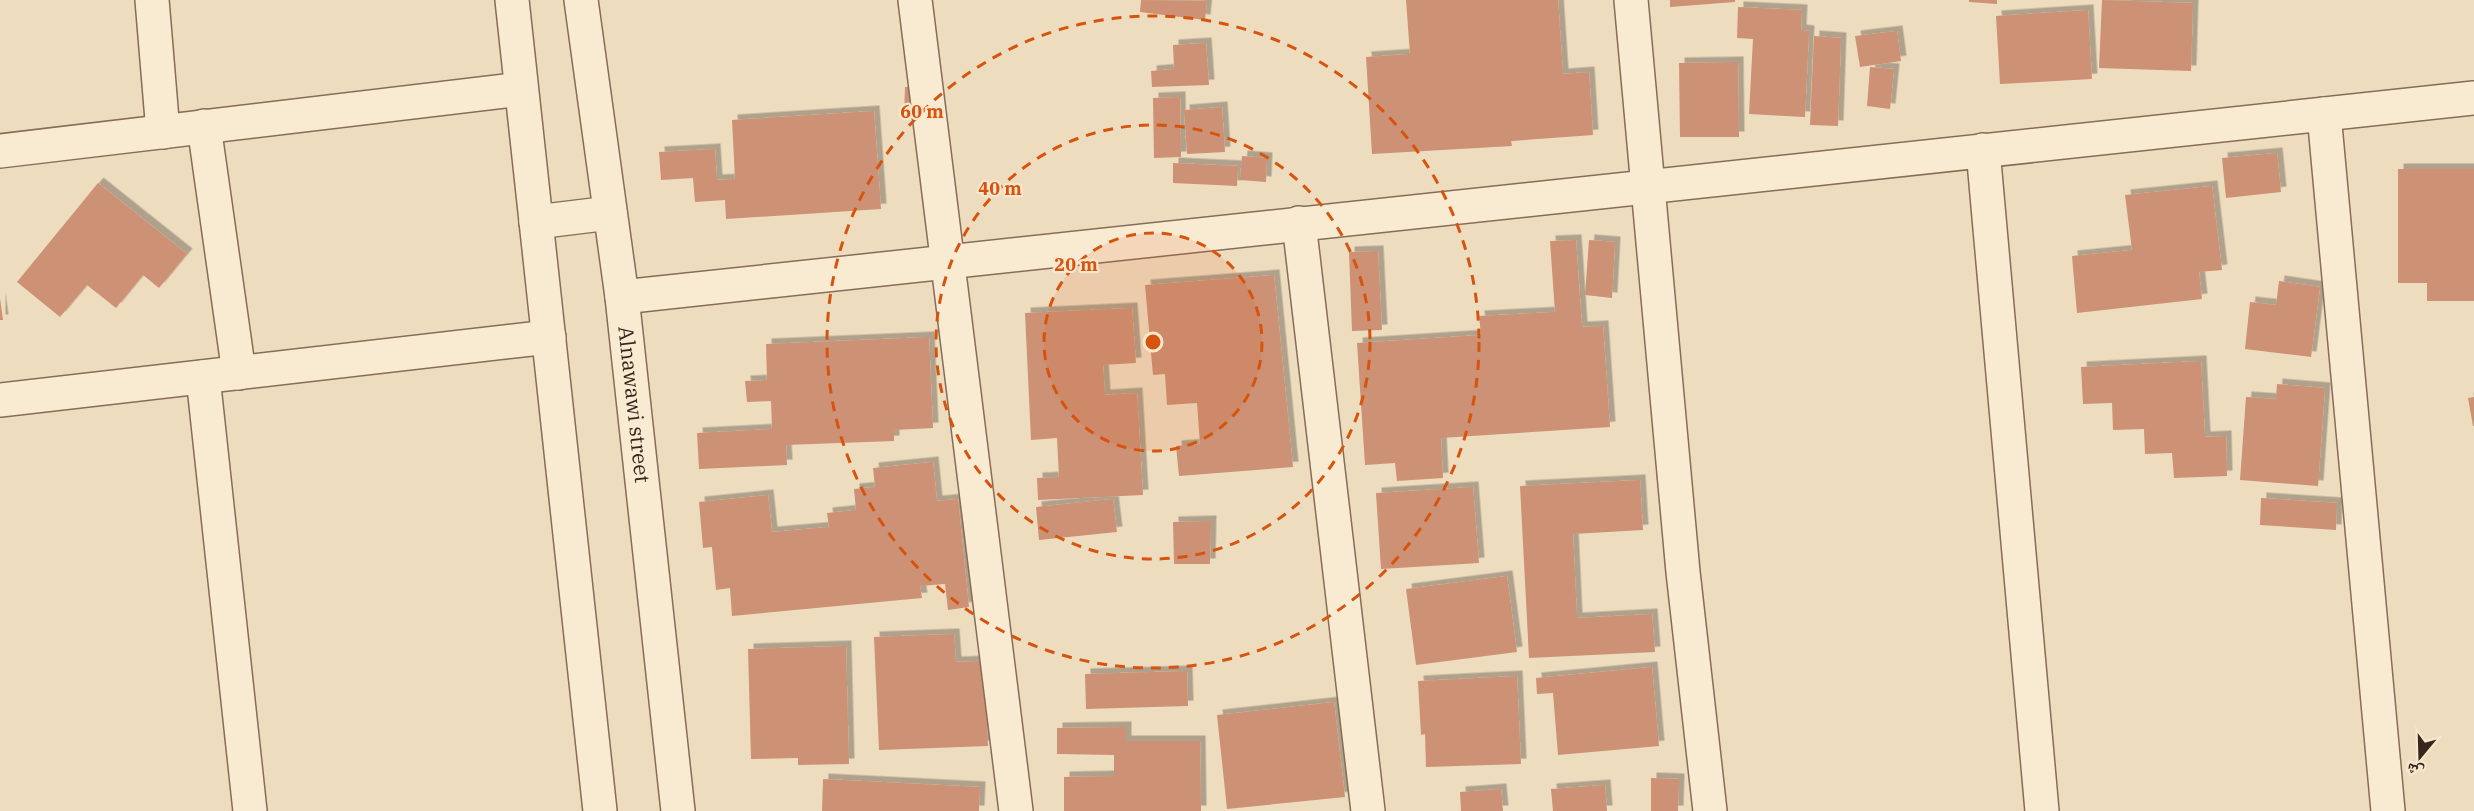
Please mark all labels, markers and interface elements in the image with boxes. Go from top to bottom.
text: 60 m [900,100,944,123]
text: 40 m [978,177,1022,200]
text: 20 m [1054,253,1098,276]
street label: Alnawawi street [612,325,657,484]
centre of rings [1143,332,1163,352]
north arrow [2390,727,2450,787]
text: ش [2404,759,2426,783]

